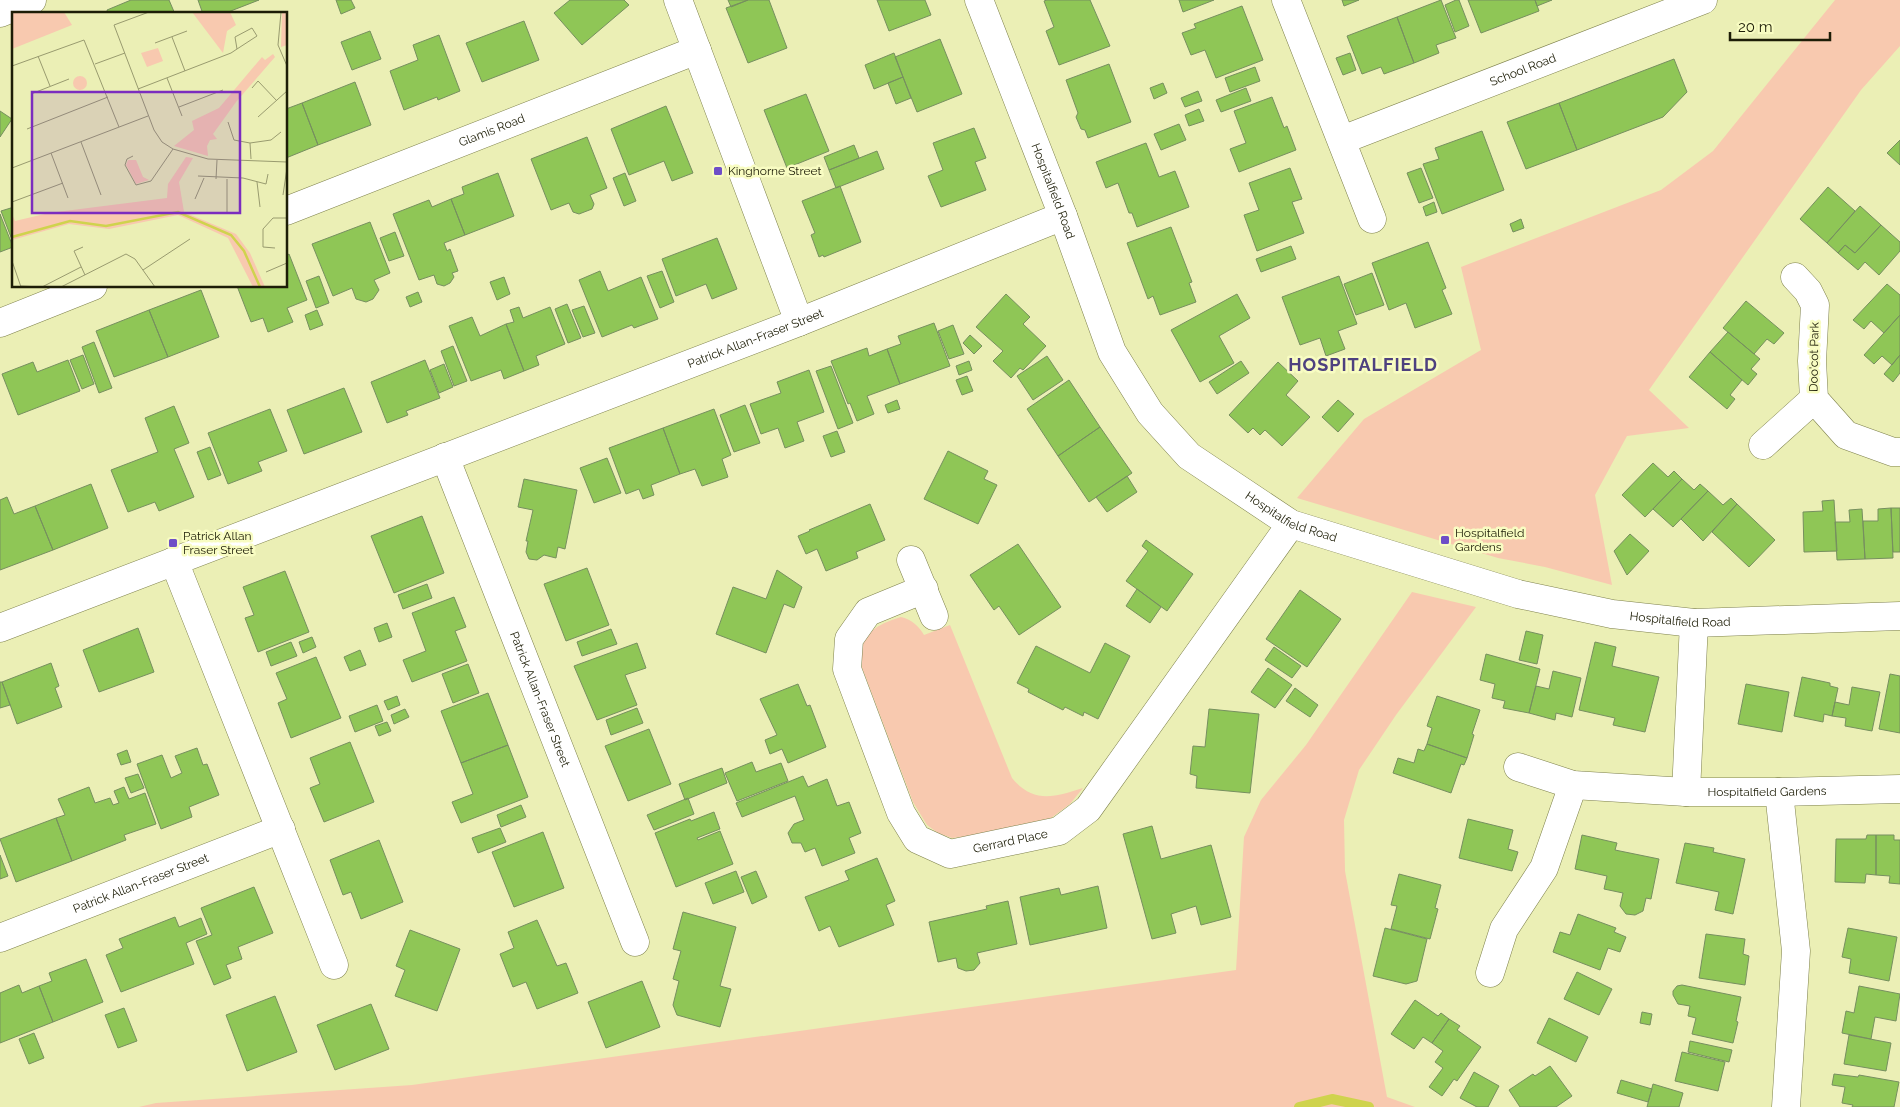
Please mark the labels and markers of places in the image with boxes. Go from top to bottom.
place label: Kinghorne Street [728,164,821,178]
marker: Kinghorne Street [712,165,724,177]
place label: Hospitalfield Gardens [1455,526,1524,554]
place label: Patrick Allan Fraser Street [183,529,253,557]
marker: Hospitalfield Gardens [1439,534,1451,546]
marker: Patrick Allan Fraser Street [167,537,179,549]

